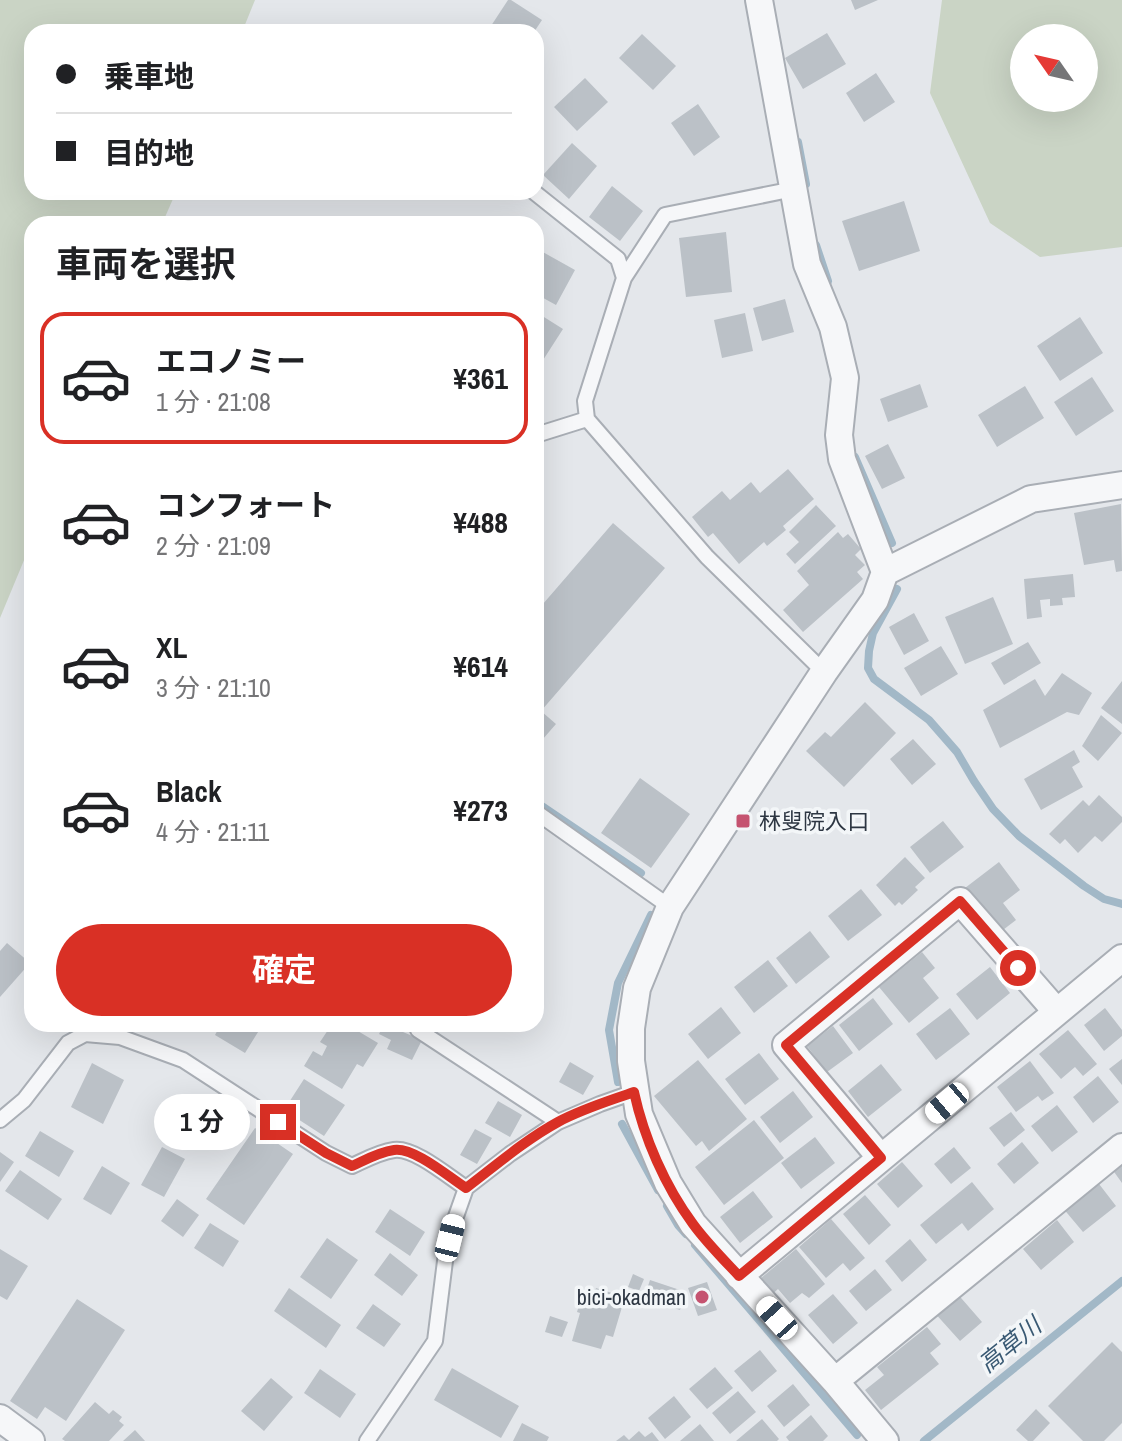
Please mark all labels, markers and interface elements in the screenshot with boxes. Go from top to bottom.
north arrow [1010,24,1098,112]
map controls [1010,24,1098,112]
text: 乗車地 [104,56,194,96]
text: 目的地 [104,133,194,173]
text: 車両を選択 [56,240,236,288]
text: エコノミー [156,341,306,381]
icon: car [60,342,132,414]
text: ¥361 [453,358,508,398]
text: 1 分 · 21:08 [156,384,271,419]
text: コンフォート [156,485,335,525]
icon: car [60,486,132,558]
text: ¥488 [453,502,508,542]
text: 2 分 · 21:09 [156,528,271,563]
text: XL [156,627,187,667]
icon: car [60,630,132,702]
text: ¥614 [453,646,508,686]
text: 3 分 · 21:10 [156,670,271,705]
text: Black [156,771,222,811]
icon: car [60,774,132,846]
text: ¥273 [453,790,508,830]
place label: 林叟院入口 [759,806,869,836]
marker: 林叟院入口 [734,812,752,830]
text: 4 分 · 21:11 [156,814,269,849]
button: 確定 [56,924,512,1016]
route start [1000,950,1036,986]
car [921,1078,973,1128]
callout: 1 分 [154,1094,250,1150]
text: 1 分 [180,1104,224,1139]
route end [260,1104,296,1140]
car [433,1212,467,1264]
place label: bici-okadman [577,1282,686,1312]
marker: bici-okadman [693,1288,711,1306]
car [752,1292,802,1344]
water label: 高草川 [971,1307,1050,1379]

